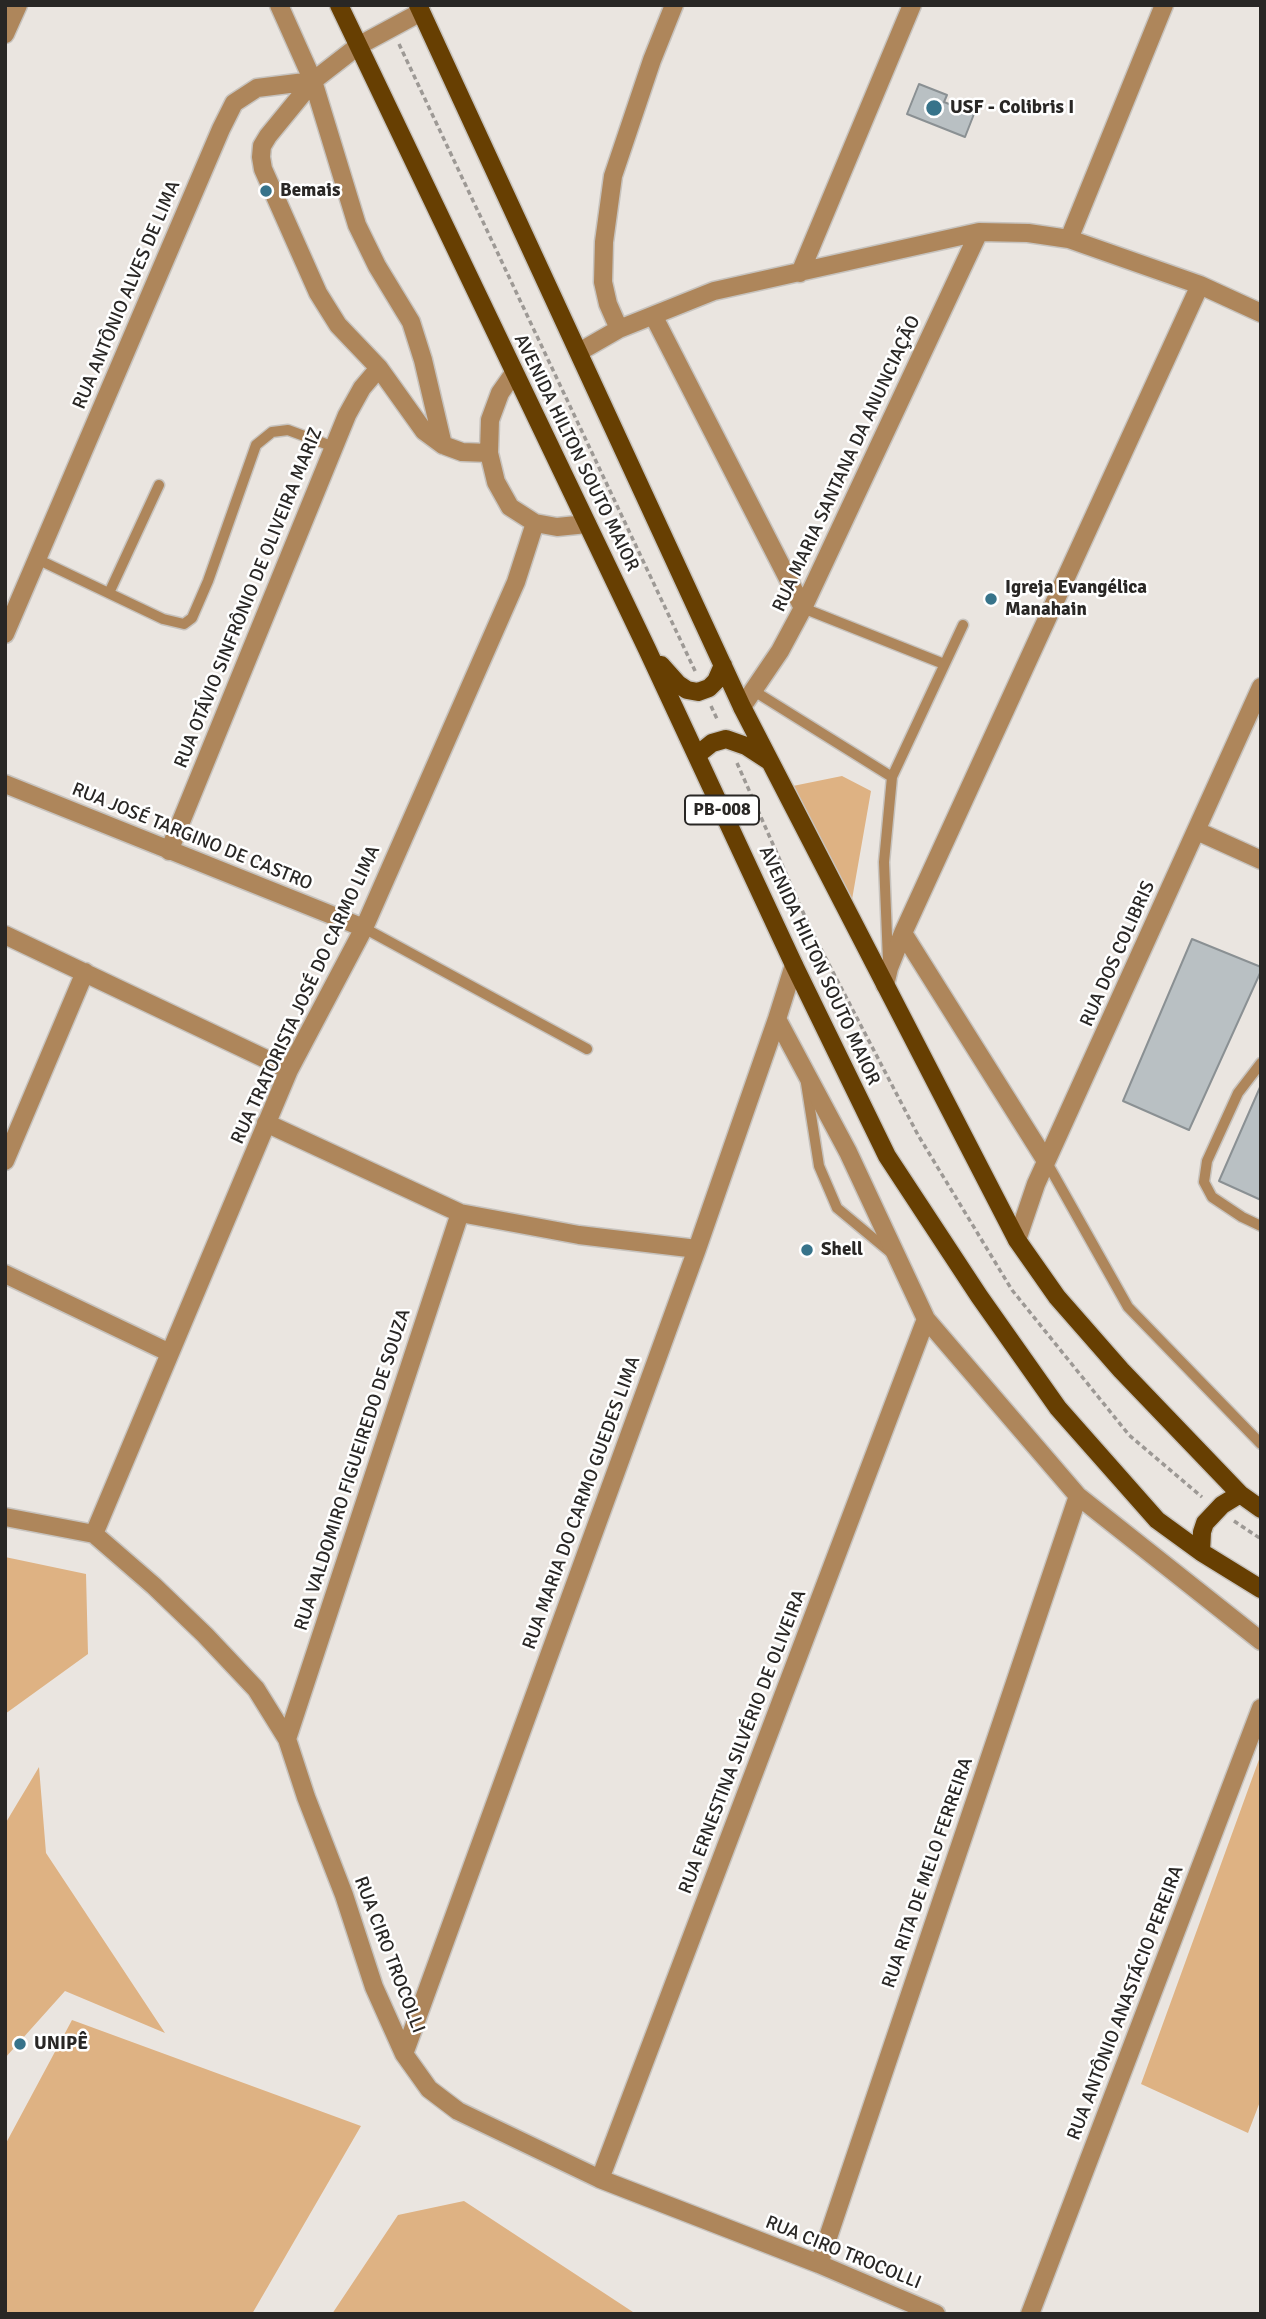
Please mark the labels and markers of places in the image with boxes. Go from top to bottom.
place label: USF - Colibris I [950,97,1074,119]
marker: USF - Colibris I [924,98,944,118]
place label: Bemais [280,180,340,202]
marker: Bemais [258,183,274,199]
place label: Igreja Evangélica Manahain [1005,577,1147,621]
marker: Igreja Evangélica Manahain [983,591,999,607]
place label: Shell [821,1239,863,1261]
marker: Shell [799,1242,815,1258]
place label: UNIPÊ [34,2033,88,2055]
marker: UNIPÊ [12,2036,28,2052]

